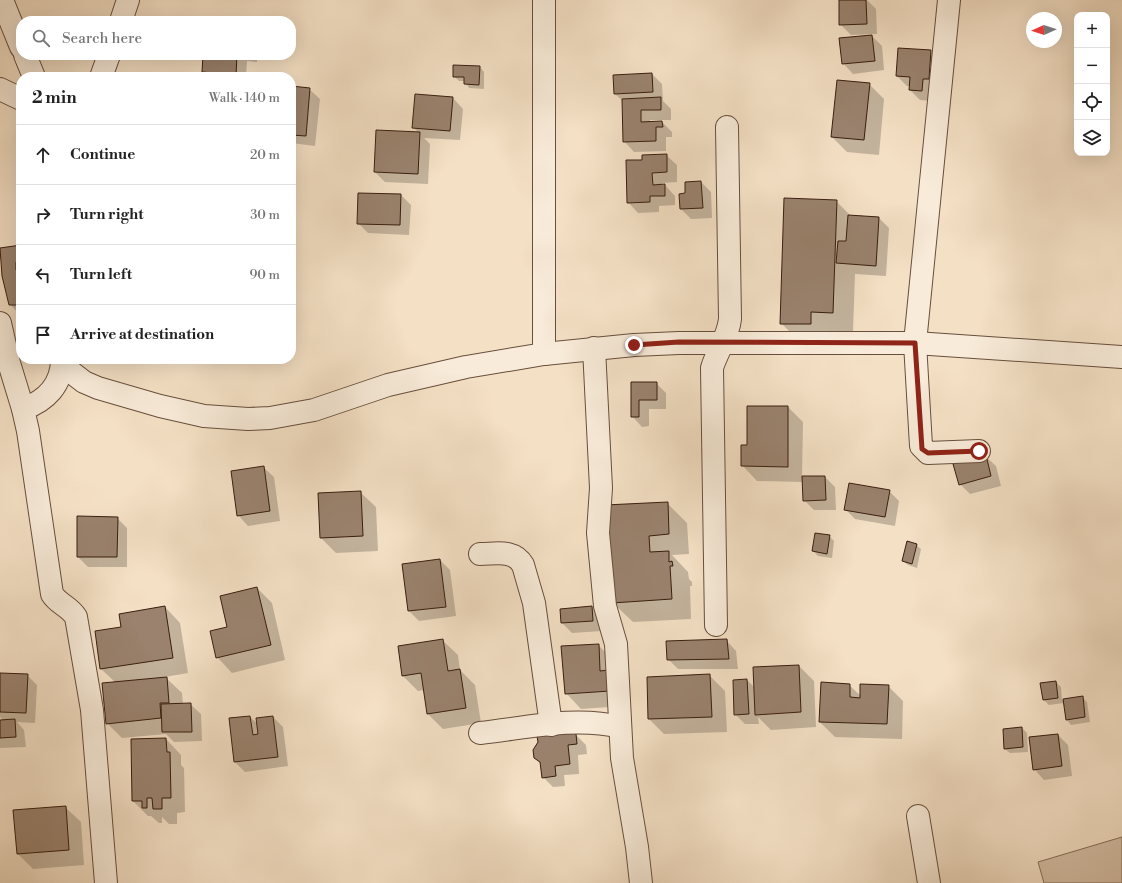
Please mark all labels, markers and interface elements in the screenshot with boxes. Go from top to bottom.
north arrow [1026,12,1062,48]
map controls [1074,12,1110,156]
button: + [1074,12,1110,48]
search box [16,16,296,60]
icon: search [30,27,52,49]
text: Search here [62,29,142,48]
button: − [1074,48,1110,84]
button: locate [1074,84,1110,120]
text: 2 min [32,87,77,109]
text: Walk · 140 m [209,90,280,106]
button: layers [1074,120,1110,156]
icon: ahead [32,144,54,166]
text: Continue [70,145,135,164]
text: 20 m [250,147,280,163]
icon: right [32,204,54,226]
text: Turn right [70,205,144,224]
text: 30 m [250,207,280,223]
icon: left [32,264,54,286]
text: Turn left [70,265,132,284]
text: 90 m [249,267,280,283]
icon: arrive [32,324,54,346]
text: Arrive at destination [70,325,214,344]
route end [625,336,643,354]
route start [970,442,988,460]

